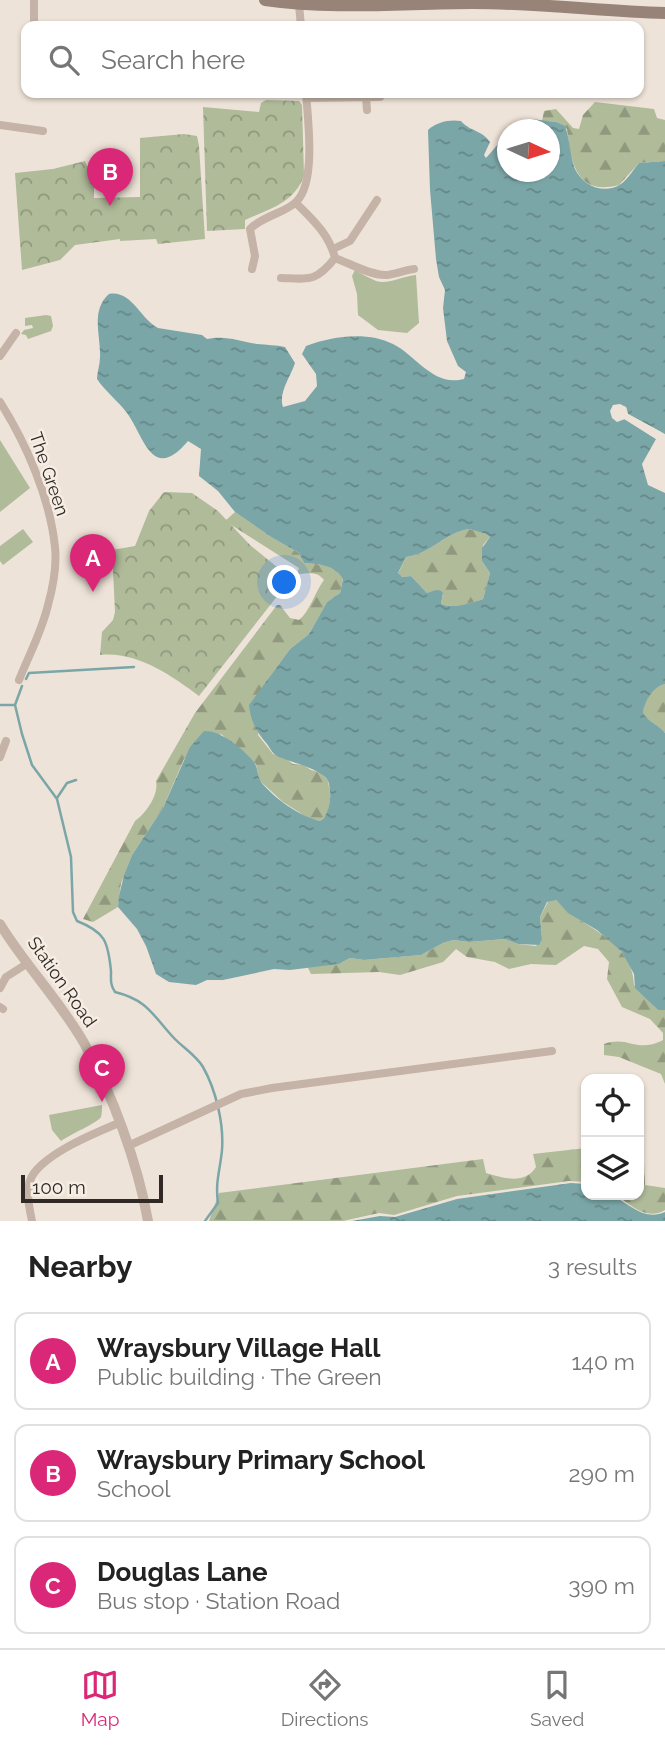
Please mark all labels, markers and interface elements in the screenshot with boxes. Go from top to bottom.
search box [21,21,644,98]
icon: search [45,41,83,79]
text: Search here [101,45,245,75]
north arrow [497,119,560,182]
pin: B [87,148,133,206]
street label: The Green [25,429,74,518]
pin: A [70,534,116,592]
your location [267,565,301,599]
street label: Station Road [24,932,101,1031]
pin: C [79,1044,125,1102]
map controls [581,1074,644,1200]
button: locate [581,1074,644,1137]
button: layers [581,1137,644,1200]
scale bar [21,1172,163,1204]
text: 100 m [32,1176,86,1198]
text: Nearby [28,1249,132,1284]
text: 3 results [548,1253,637,1280]
text: Wraysbury Village Hall [97,1333,381,1363]
text: A [45,1348,61,1375]
text: 140 m [572,1348,635,1375]
text: Public building · The Green [97,1363,382,1390]
text: Wraysbury Primary School [97,1445,425,1475]
text: B [45,1460,61,1487]
text: 290 m [568,1460,635,1487]
text: School [97,1475,171,1502]
text: Douglas Lane [97,1557,268,1587]
text: C [45,1572,61,1599]
text: 390 m [568,1572,635,1599]
text: Bus stop · Station Road [97,1587,340,1614]
tab: Map [81,1666,119,1730]
tab: Directions [281,1666,369,1730]
tab: Saved [530,1666,584,1730]

